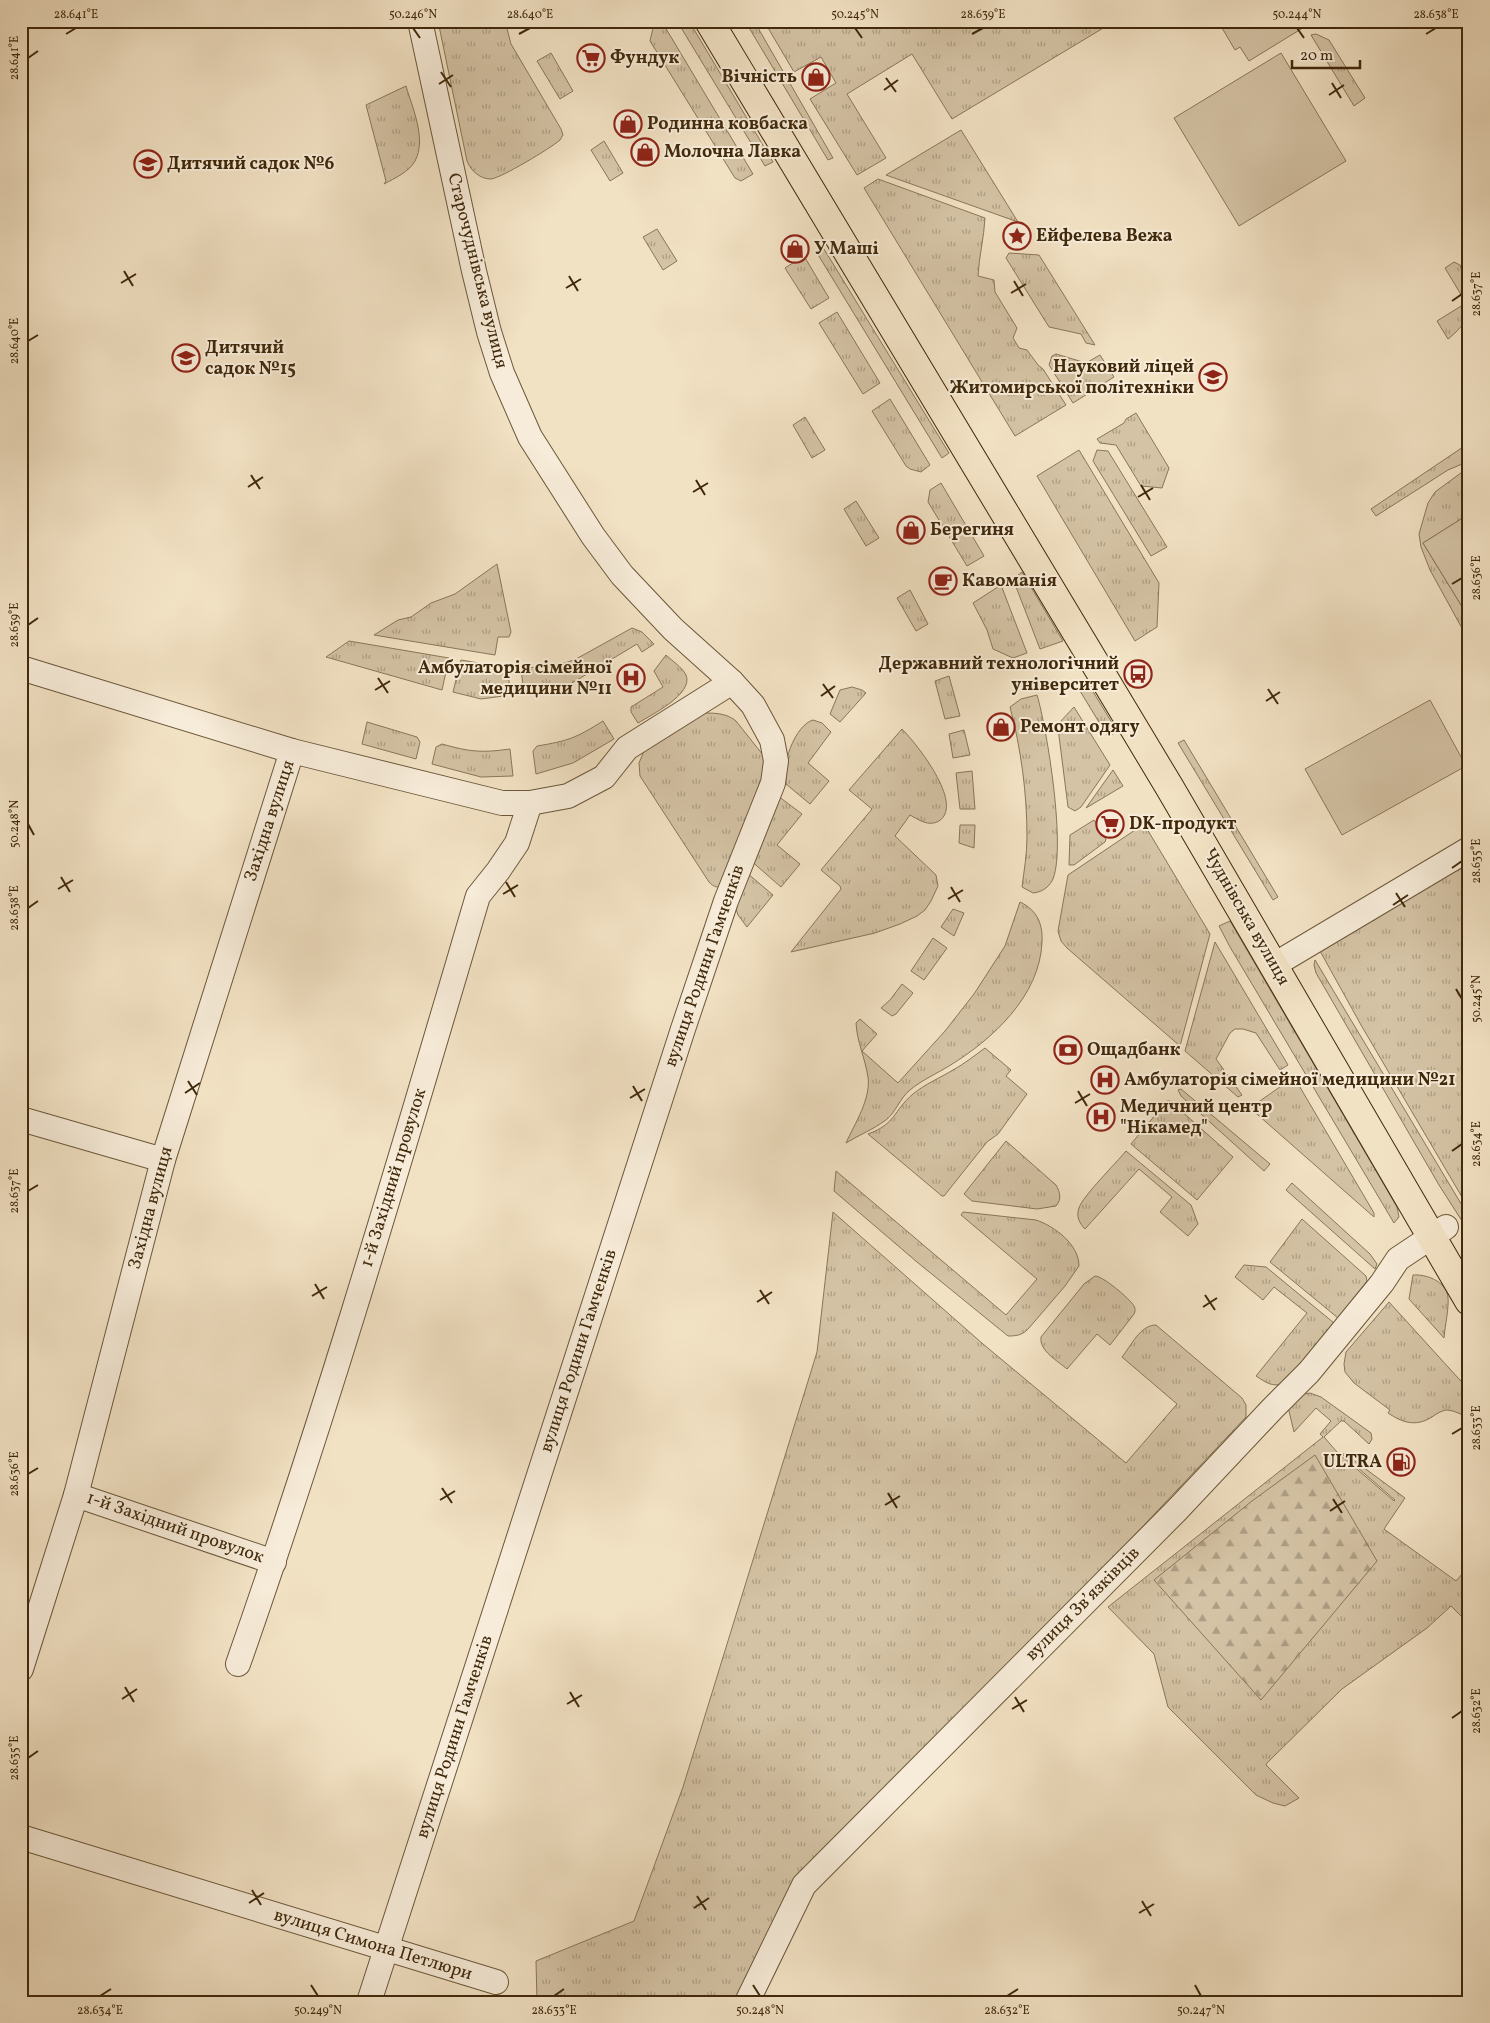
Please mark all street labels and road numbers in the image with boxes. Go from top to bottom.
street label: Старочуднівська вулиця [441,171,513,371]
street label: Західна вулиця [239,757,301,885]
street label: Чуднівська вулиця [1196,844,1296,990]
street label: вулиця Родини Гамченків [659,862,751,1070]
street label: 1-й Західний провулок [355,1085,433,1271]
street label: Західна вулиця [123,1144,179,1272]
street label: вулиця Родини Гамченків [534,1246,624,1456]
street label: 1-й Західний провулок [83,1486,267,1570]
street label: вулиця Звʼязківців [1020,1541,1146,1667]
street label: вулиця Родини Гамченків [410,1632,500,1842]
street label: вулиця Симона Петлюри [271,1903,475,1987]

